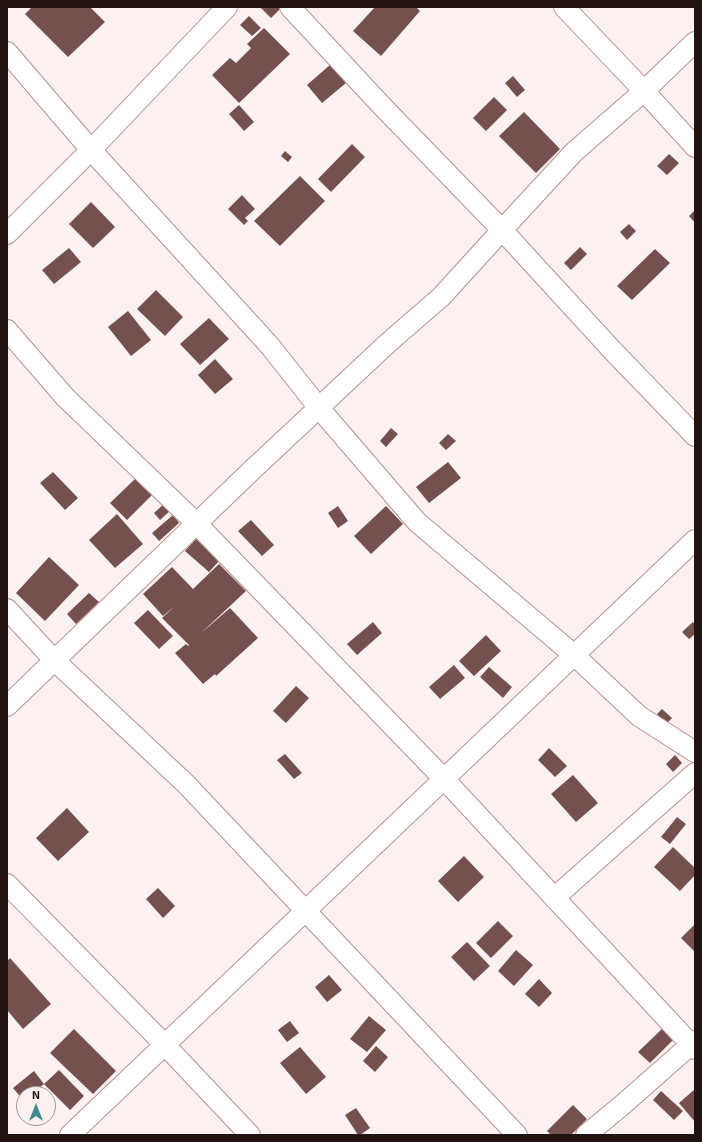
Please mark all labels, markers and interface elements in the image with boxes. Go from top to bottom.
north arrow [16,1086,56,1126]
text: N [32,1088,40,1101]

